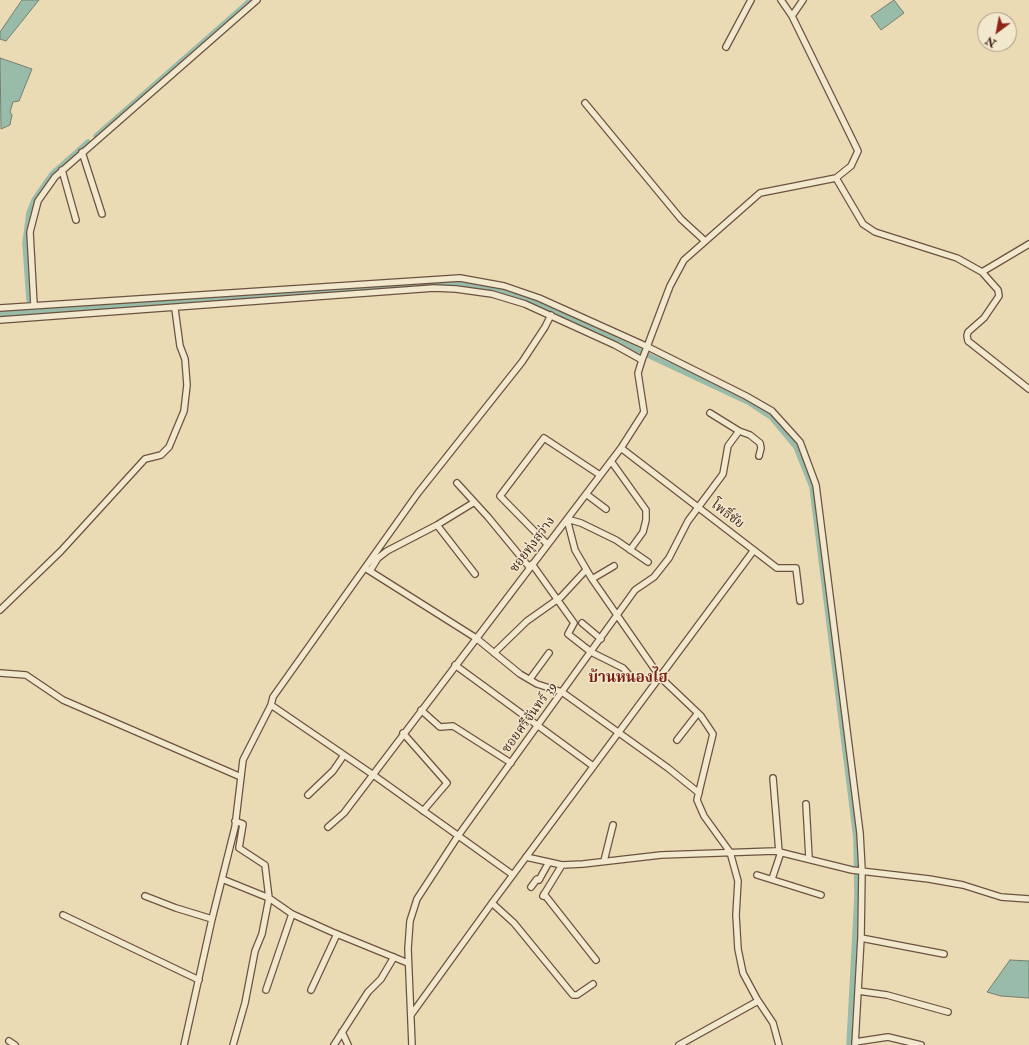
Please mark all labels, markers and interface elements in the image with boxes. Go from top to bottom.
north arrow [977,12,1017,52]
text: N [983,34,999,50]
street label: โพธิ์ชัย [708,498,746,532]
street label: ซอยทุ่งสว่าง [507,514,559,576]
district label: บ้านหนองไฮ [588,670,668,688]
street label: ซอยศรีจันทร์ 39 [499,680,561,756]

